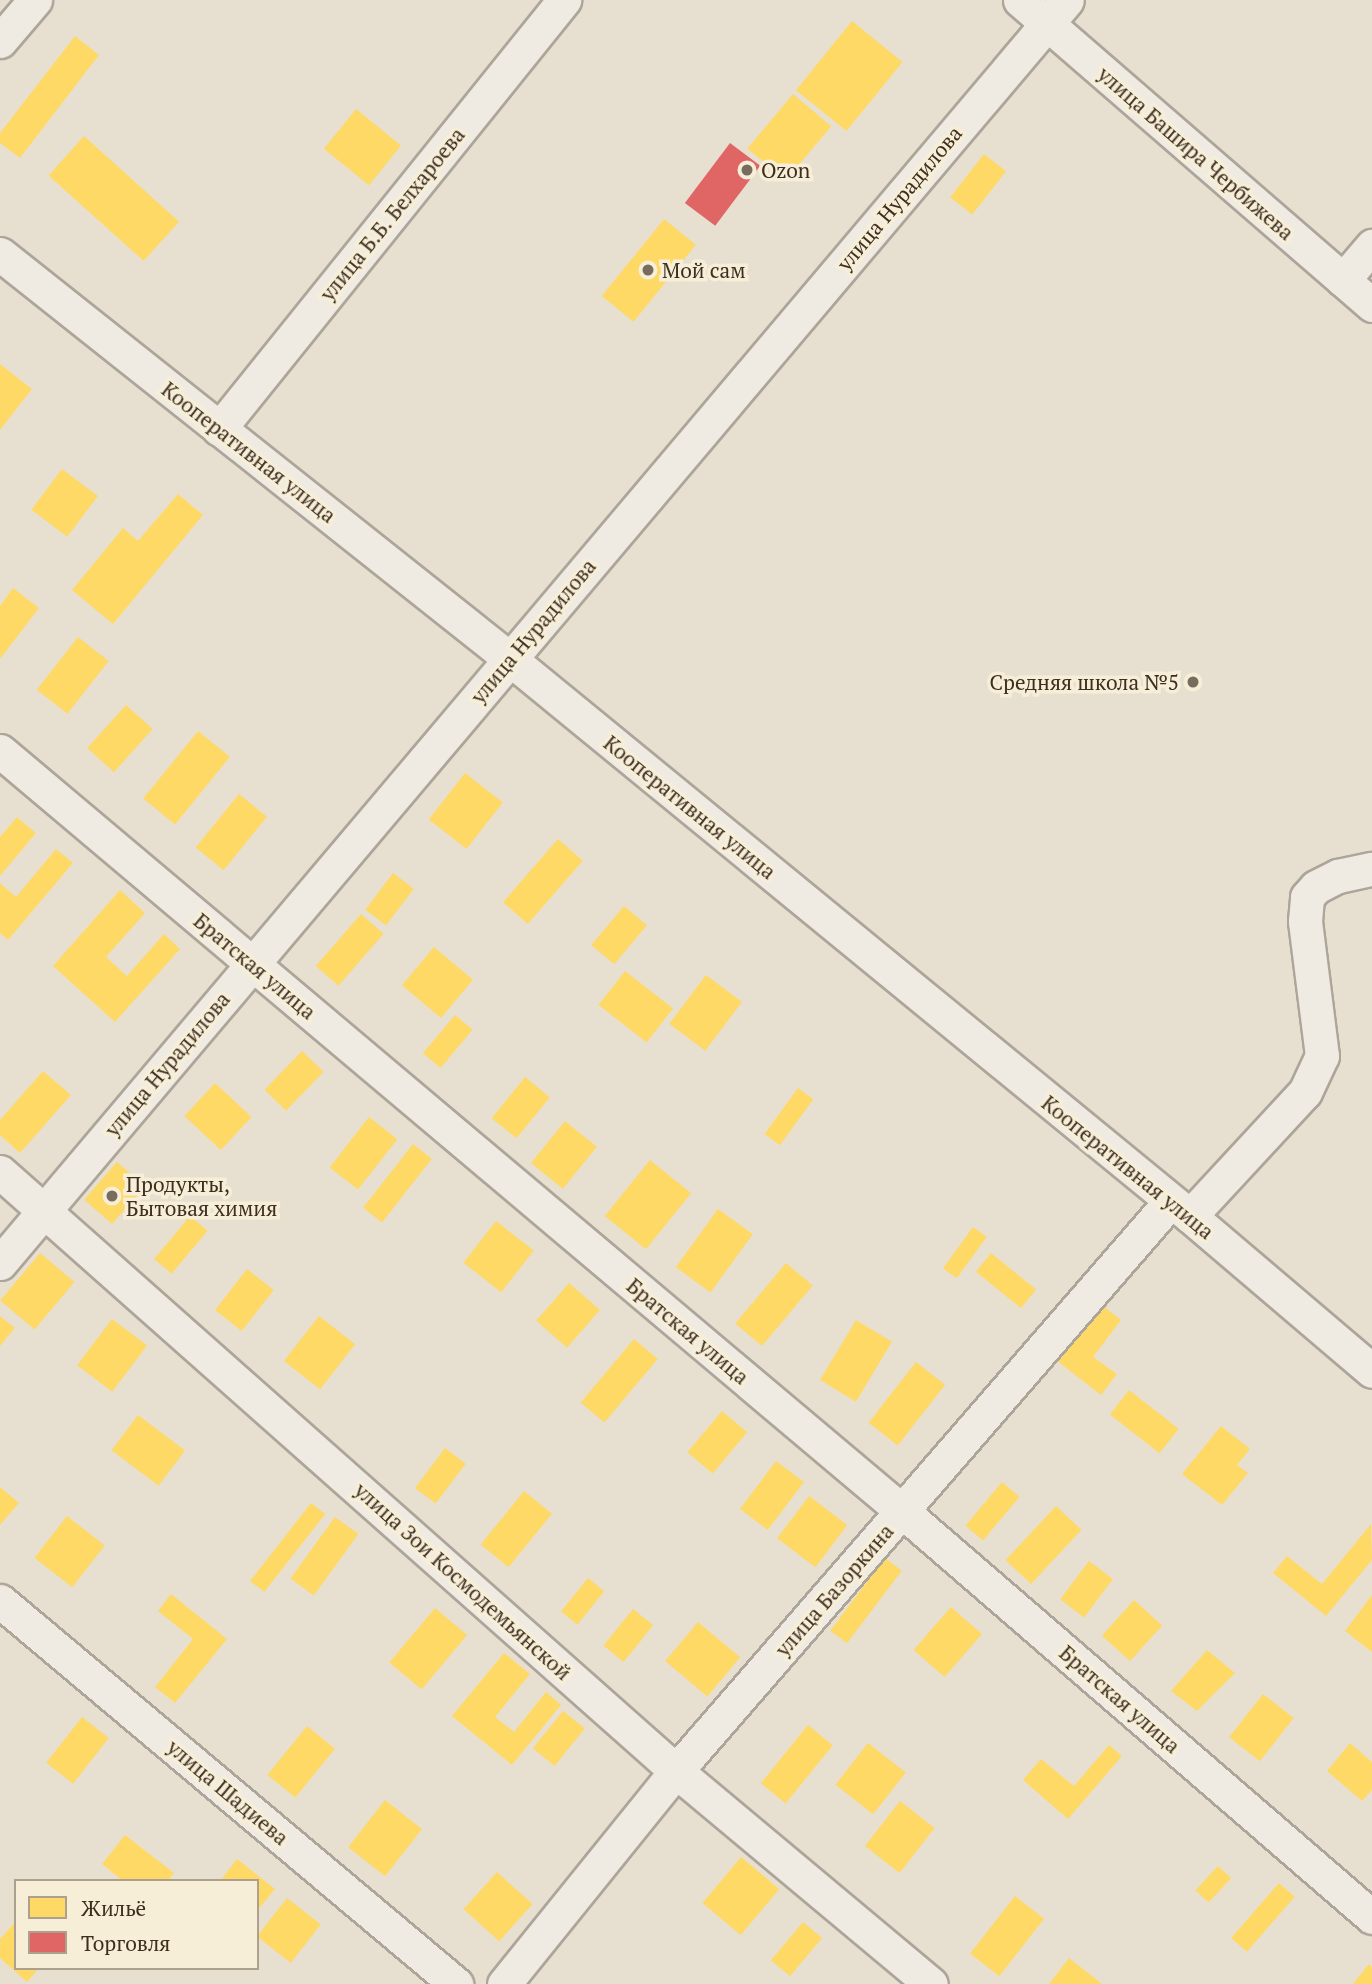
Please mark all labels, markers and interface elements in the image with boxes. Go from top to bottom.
street label: улица Башира Чербижева [1093,61,1299,245]
street label: улица Нурадилова [831,121,967,275]
street label: улица Б.Б. Белхароева [314,122,470,306]
place label: Ozon [761,157,810,183]
marker: Ozon [739,162,755,178]
place label: Мой сам [662,257,746,283]
marker: Мой сам [640,262,656,278]
street label: Кооперативная улица [157,376,341,528]
street label: улица Нурадилова [465,554,601,708]
place label: Средняя школа №5 [989,669,1179,695]
marker: Средняя школа №5 [1185,674,1201,690]
street label: Кооперативная улица [599,730,781,884]
street label: Братская улица [189,908,321,1024]
street label: улица Нурадилова [99,987,235,1141]
street label: Кооперативная улица [1037,1090,1219,1244]
place label: Продукты, Бытовая химия [126,1171,277,1221]
marker: Продукты, Бытовая химия [104,1188,120,1204]
street label: Братская улица [622,1273,754,1389]
street label: улица Зои Космодемьянской [350,1477,576,1685]
street label: улица Базоркина [770,1519,898,1661]
street label: Братская улица [1055,1640,1185,1758]
street label: улица Шадиева [162,1734,294,1850]
legend [14,1879,259,1970]
text: Жильё [81,1894,146,1922]
text: Торговля [81,1929,170,1957]

